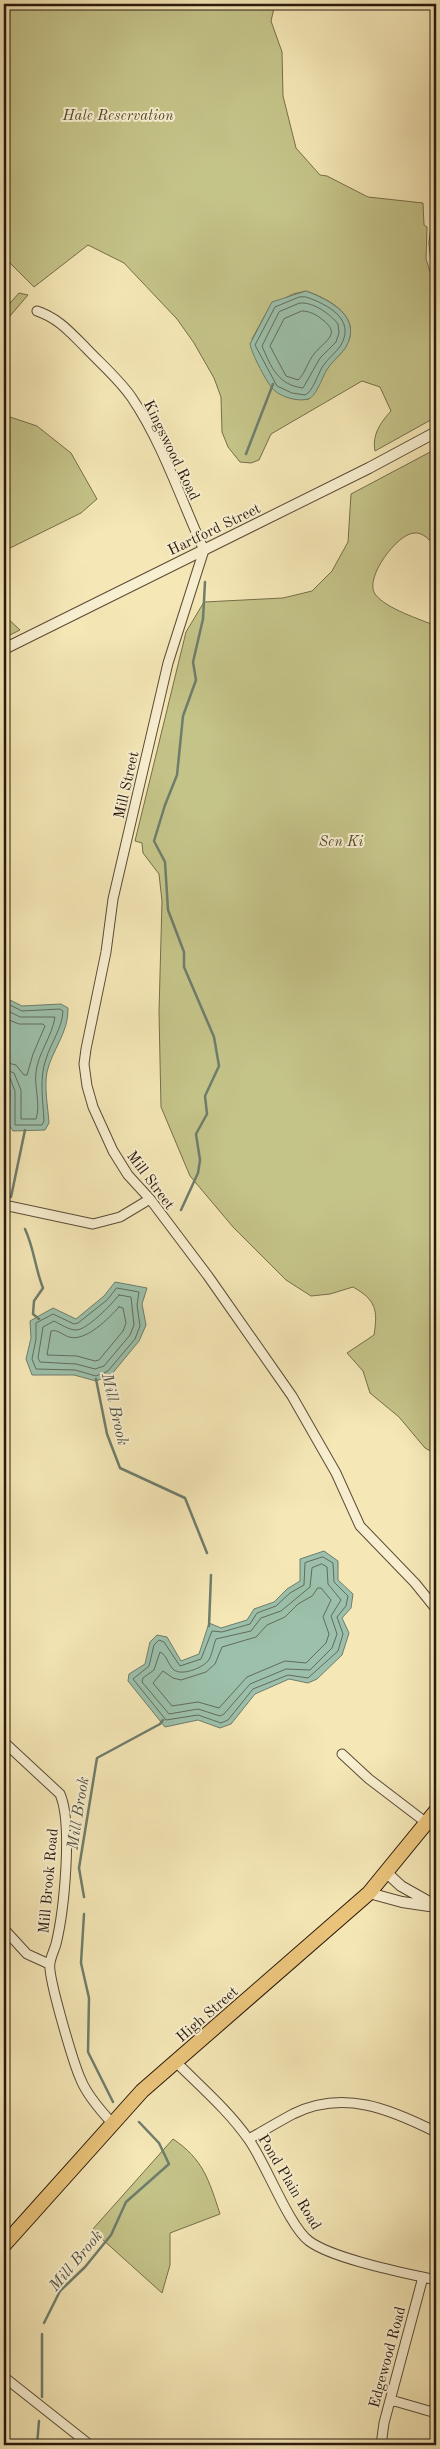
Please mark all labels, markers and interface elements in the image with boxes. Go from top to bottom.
park label: Hale Reservation [61,109,174,124]
street label: Kingswood Road [140,398,201,503]
street label: Hartford Street [166,501,263,559]
street label: Mill Street [112,750,142,820]
park label: Sen Ki [319,835,363,850]
street label: Mill Street [123,1149,176,1213]
water label: Mill Brook [98,1371,130,1447]
water label: Mill Brook [65,1775,93,1852]
street label: Mill Brook Road [37,1828,62,1934]
street label: High Street [174,1985,242,2046]
street label: Pond Plain Road [254,2132,323,2233]
water label: Mill Brook [46,2228,107,2296]
street label: Edgewood Road [368,2305,409,2410]

